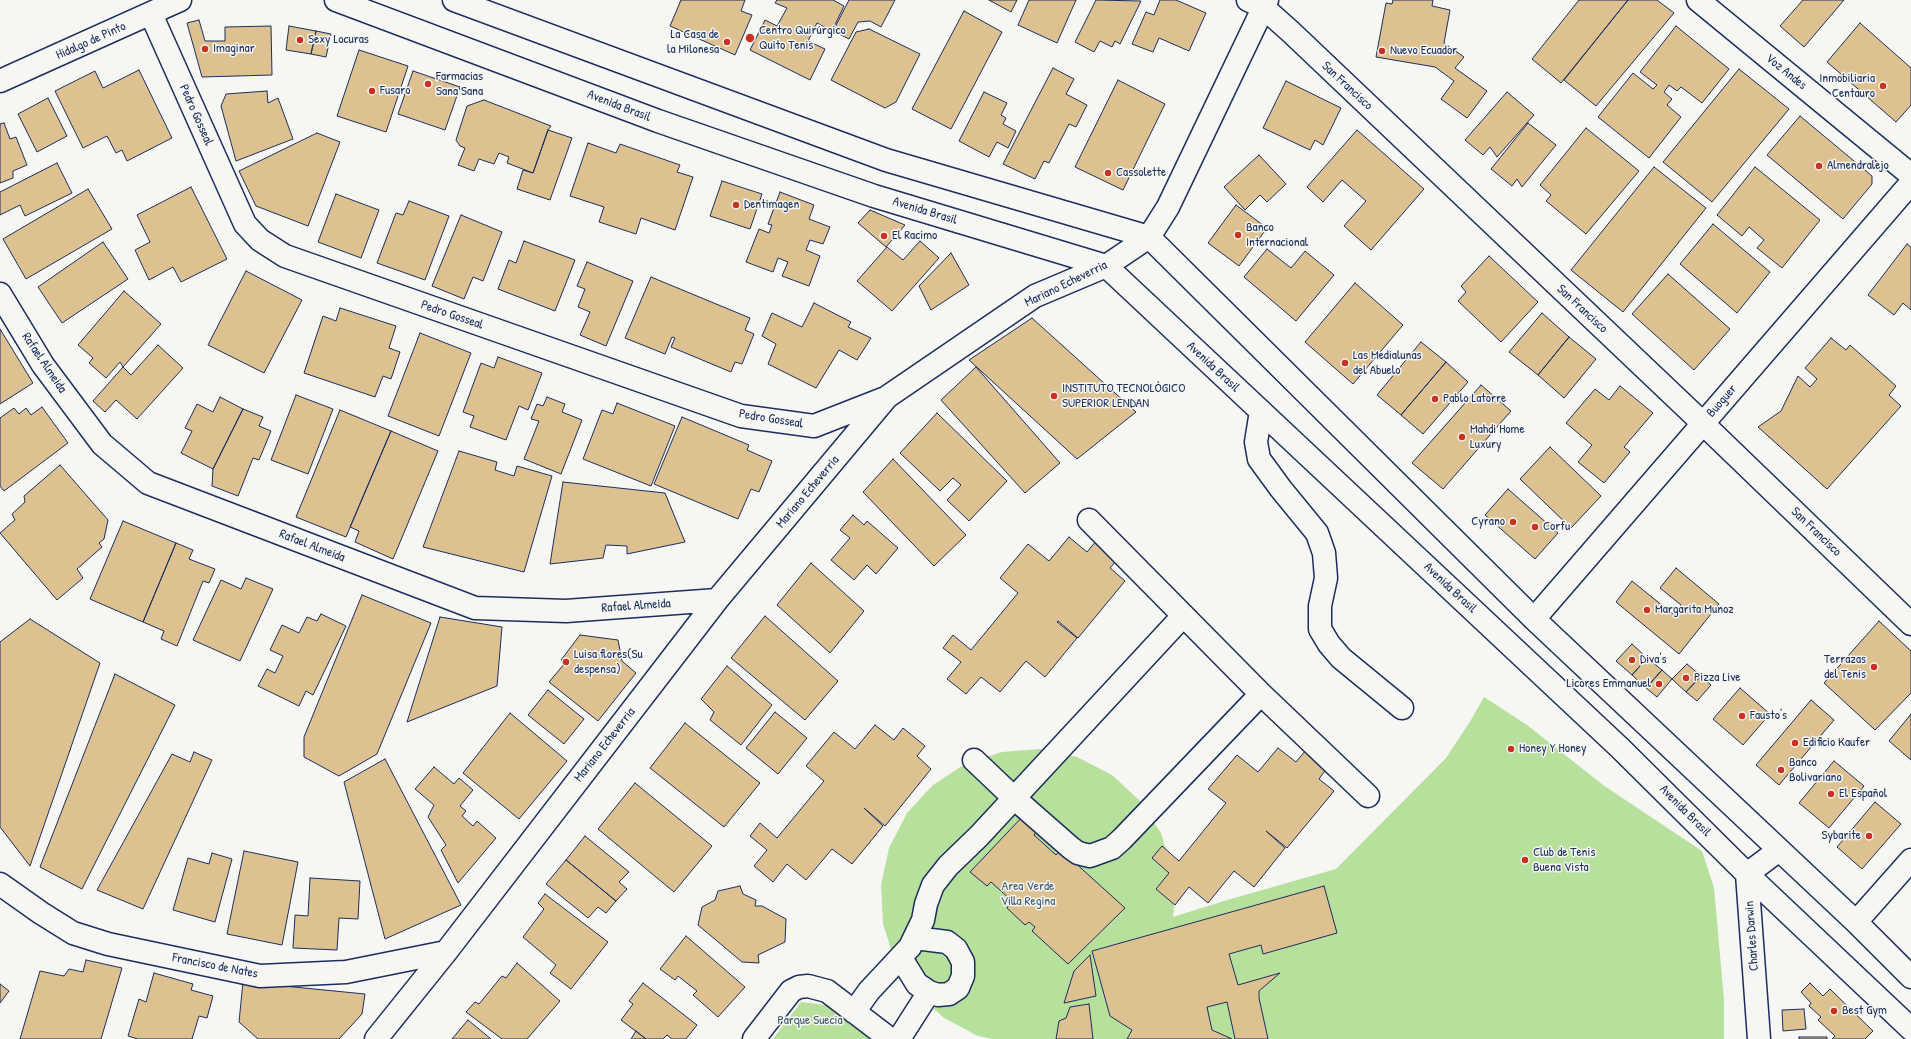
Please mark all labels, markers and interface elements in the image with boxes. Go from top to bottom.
street label: Hidalgo de Pinto [54,19,128,63]
place label: Centro Quirúrgico Quito Tenis [759,23,846,54]
place label: La Casa de la Milonesa [667,27,719,58]
place label: Sexy Locuras [308,32,369,48]
marker: Centro Quirúrgico Quito Tenis [744,32,756,44]
marker: Sexy Locuras [295,35,305,45]
marker: La Casa de la Milonesa [722,37,732,47]
place label: Imaginar [213,41,255,57]
place label: Nuevo Ecuador [1390,43,1457,59]
marker: Imaginar [200,44,210,54]
marker: Nuevo Ecuador [1377,46,1387,56]
street label: Voz Andes [1762,51,1810,93]
street label: San Francisco [1318,58,1376,114]
place label: Farmacias Sana Sana [436,69,483,100]
place label: Inmobiliaria Centauro [1819,71,1875,102]
marker: Farmacias Sana Sana [423,79,433,89]
marker: Inmobiliaria Centauro [1878,81,1888,91]
street label: Pedro Gosseal [176,82,216,148]
place label: Fusaro [380,83,410,99]
marker: Fusaro [367,86,377,96]
street label: Avenida Brasil [585,87,653,125]
place label: Almendralejo [1827,158,1889,174]
marker: Almendralejo [1814,161,1824,171]
place label: Cassolette [1116,165,1166,181]
marker: Cassolette [1103,168,1113,178]
street label: Avenida Brasil [891,194,959,228]
place label: Dentimagen [744,197,799,213]
marker: Dentimagen [731,200,741,210]
place label: Banco Internacional [1246,220,1308,251]
place label: El Racimo [892,228,937,244]
marker: Banco Internacional [1233,230,1243,240]
marker: El Racimo [879,231,889,241]
street label: Mariano Echeverria [1022,257,1110,311]
street label: San Francisco [1553,281,1611,337]
street label: Pedro Gosseal [419,297,485,333]
street label: Rafael Almeida [18,330,70,396]
street label: Avenida Brasil [1183,339,1243,395]
place label: Las Medialunas del Abuelo [1353,348,1422,379]
marker: Las Medialunas del Abuelo [1340,358,1350,368]
place label: INSTITUTO TECNOLÓGICO SUPERIOR LENDAN [1062,381,1185,412]
street label: Buoguer [1704,381,1740,421]
marker: INSTITUTO TECNOLÓGICO SUPERIOR LENDAN [1049,391,1059,401]
place label: Pablo Latorre [1443,391,1506,407]
marker: Pablo Latorre [1430,394,1440,404]
street label: Pedro Gosseal [738,406,804,432]
place label: Mahdi Home Luxury [1470,422,1525,453]
marker: Mahdi Home Luxury [1457,432,1467,442]
street label: Mariano Echeverria [773,453,843,531]
street label: San Francisco [1788,504,1844,560]
place label: Cyrano [1471,514,1505,530]
marker: Cyrano [1508,517,1518,527]
place label: Corfu [1543,519,1570,535]
marker: Corfu [1530,522,1540,532]
street label: Rafael Almeida [277,526,347,566]
street label: Avenida Brasil [1420,560,1480,616]
street label: Rafael Almeida [601,596,671,616]
place label: Margarita Munoz [1655,602,1734,618]
marker: Margarita Munoz [1642,605,1652,615]
place label: Luisa flores(Su despensa) [574,647,643,678]
place label: Diva's [1640,652,1667,668]
place label: Terrazas del Tenis [1824,652,1866,683]
marker: Diva's [1627,655,1637,665]
marker: Luisa flores(Su despensa) [561,657,571,667]
marker: Terrazas del Tenis [1869,662,1879,672]
place label: Pizza Live [1694,670,1741,686]
marker: Pizza Live [1681,673,1691,683]
place label: Licores Emmanuel [1567,676,1651,692]
marker: Licores Emmanuel [1654,679,1664,689]
street label: Mariano Echeverria [571,705,639,785]
place label: Fausto's [1750,708,1787,724]
marker: Fausto's [1737,711,1747,721]
place label: Edificio Kaufer [1803,735,1870,751]
marker: Edificio Kaufer [1790,738,1800,748]
place label: Honey Y Honey [1519,741,1586,757]
marker: Honey Y Honey [1506,744,1516,754]
place label: Banco Bolivariano [1789,755,1842,786]
marker: Banco Bolivariano [1776,765,1786,775]
street label: Avenida Brasil [1656,782,1714,840]
place label: El Español [1839,786,1887,802]
marker: El Español [1826,789,1836,799]
place label: Sybarite [1822,828,1861,844]
marker: Sybarite [1864,831,1874,841]
place label: Club de Tenis Buena Vista [1533,845,1595,876]
marker: Club de Tenis Buena Vista [1520,855,1530,865]
park label: Area Verde Villa Regina [1001,879,1055,910]
street label: Charles Darwin [1742,900,1762,972]
street label: Francisco de Nates [171,950,259,982]
place label: Best Gym [1842,1003,1887,1019]
marker: Best Gym [1829,1006,1839,1016]
park label: Parque Suecia [777,1013,843,1029]

